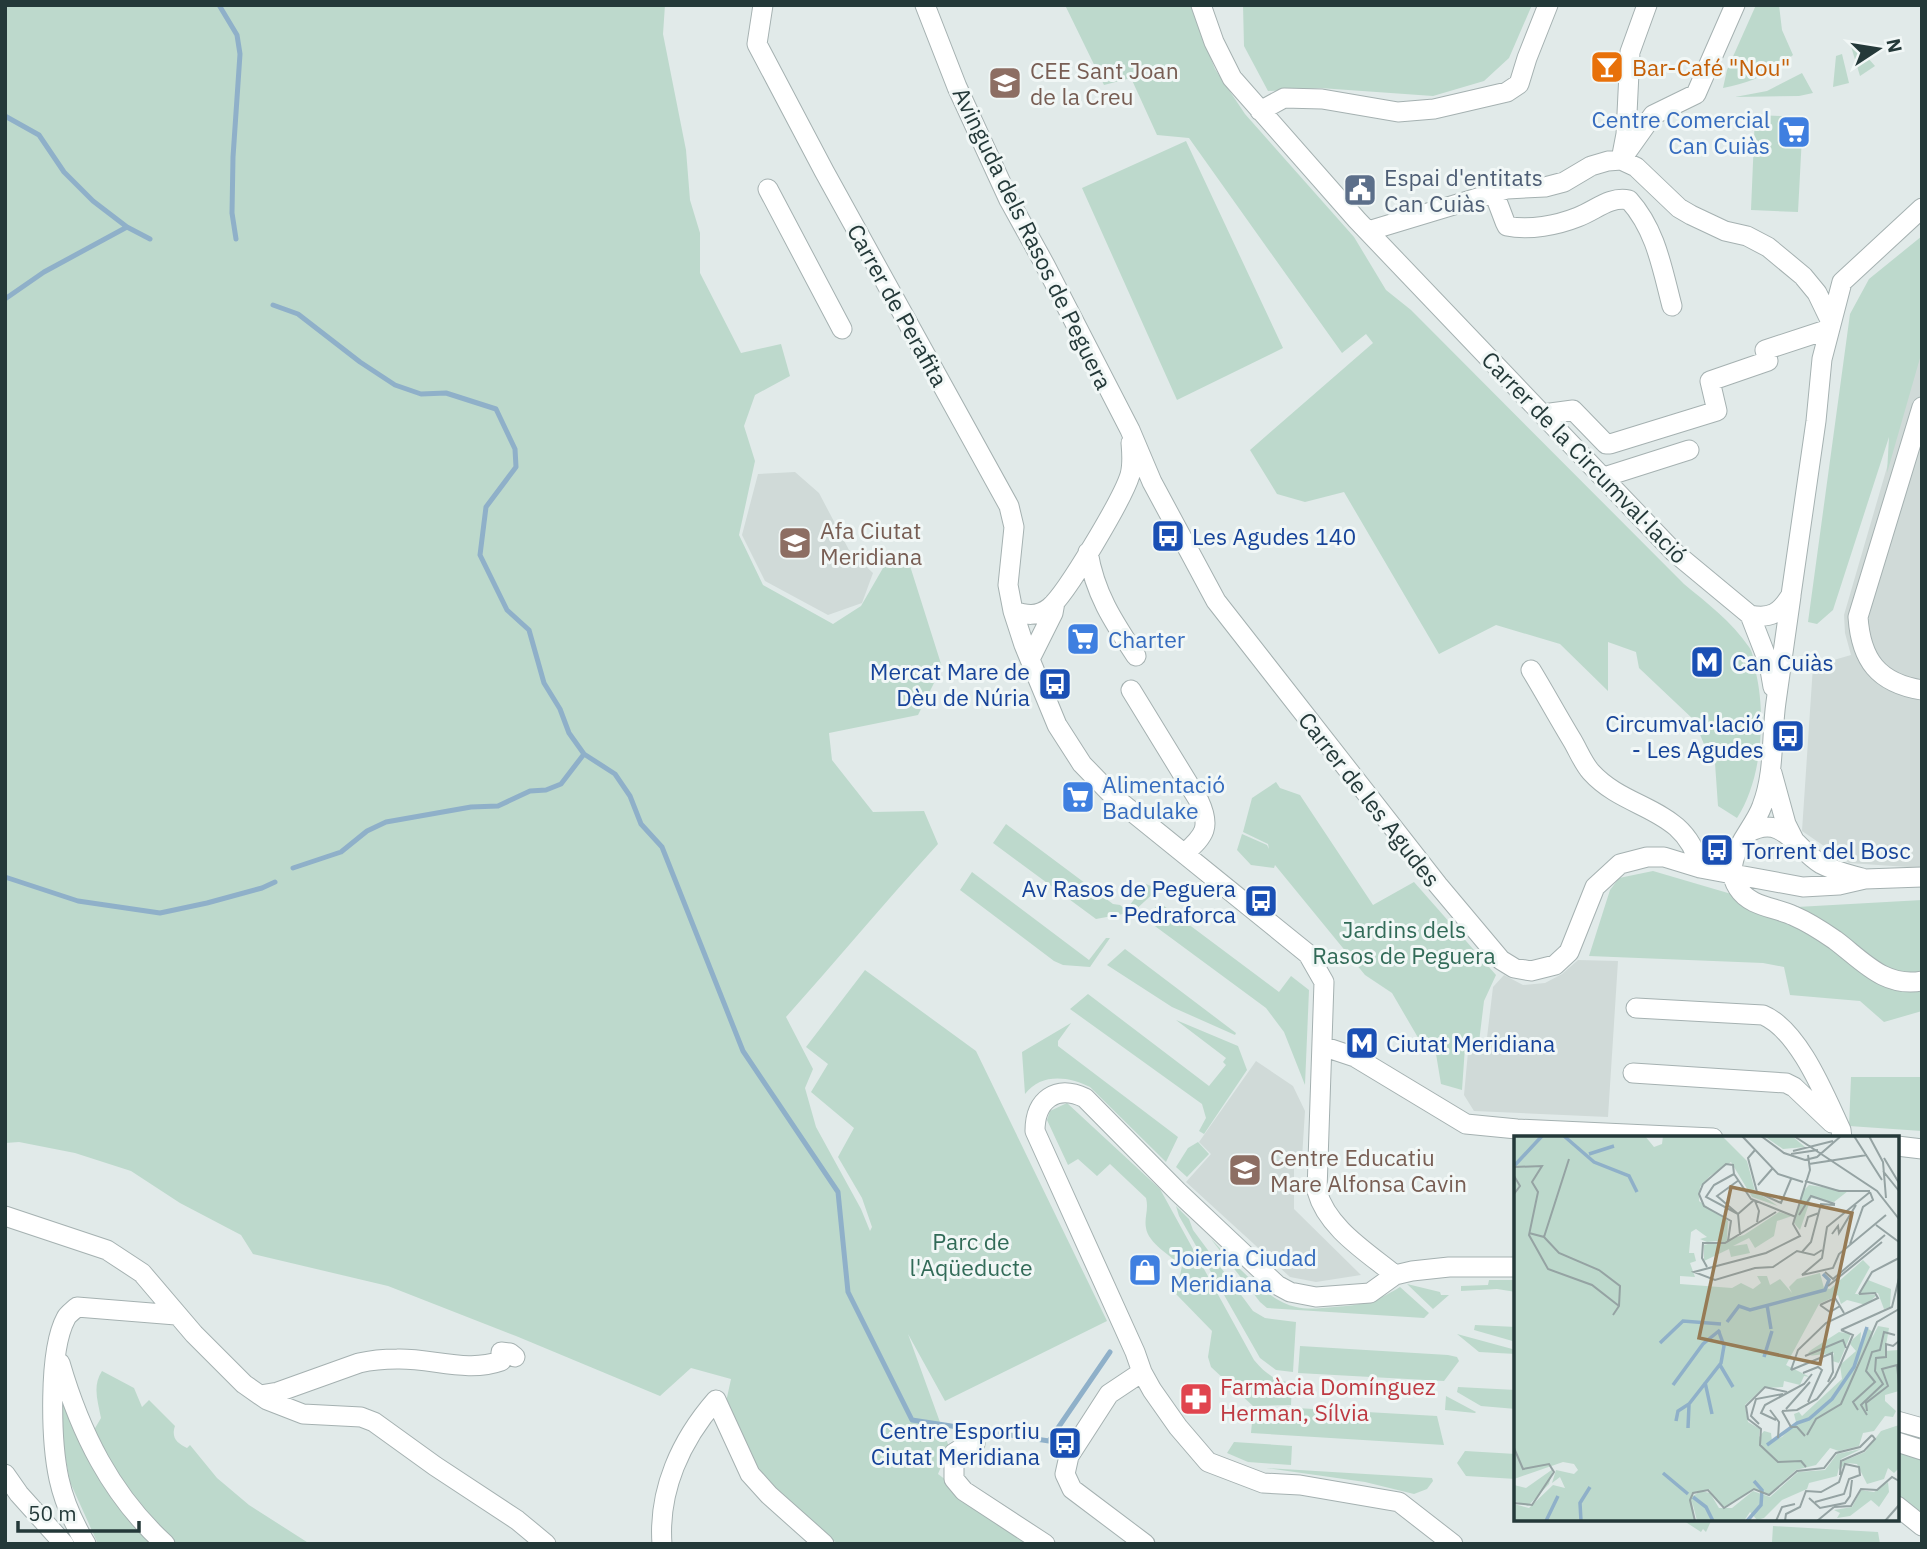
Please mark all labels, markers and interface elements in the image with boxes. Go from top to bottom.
north arrow [1843,14,1913,84]
text: N [1881,36,1908,55]
bar icon: Bar-Café "Nou" [1588,48,1626,86]
place label: Bar-Café "Nou" [1632,52,1790,82]
place label: CEE Sant Joan de la Creu [1030,55,1179,111]
school or university icon: CEE Sant Joan de la Creu [986,64,1024,102]
street label: Avinguda dels Rasos de Peguera [947,82,1119,394]
place label: Centre Comercial Can Cuiàs [1592,104,1770,160]
supermarket icon: Centre Comercial Can Cuiàs [1775,113,1813,151]
place label: Espai d'entitats Can Cuiàs [1384,162,1543,218]
public building icon: Espai d'entitats Can Cuiàs [1341,171,1379,209]
street label: Carrer de Perafita [841,218,955,392]
street label: Carrer de la Circumval·lació [1476,344,1694,570]
place label: Afa Ciutat Meridiana [820,515,922,571]
bus stop icon: Les Agudes 140 [1149,517,1187,555]
place label: Les Agudes 140 [1192,521,1356,551]
school or university icon: Afa Ciutat Meridiana [776,524,814,562]
supermarket icon: Charter [1064,620,1102,658]
place label: Charter [1108,624,1186,654]
metro station icon: Can Cuiàs [1688,643,1726,681]
place label: Can Cuiàs [1732,647,1834,677]
place label: Mercat Mare de Dèu de Núria [870,656,1030,712]
bus stop icon: Mercat Mare de Dèu de Núria [1036,665,1074,703]
street label: Carrer de les Agudes [1292,706,1448,892]
place label: Circumval·lació - Les Agudes [1605,708,1764,764]
bus stop icon: Circumval·lació - Les Agudes [1769,717,1807,755]
place label: Alimentació Badulake [1102,769,1225,825]
supermarket icon: Alimentació Badulake [1059,778,1097,816]
bus stop icon: Torrent del Bosc [1698,831,1736,869]
place label: Torrent del Bosc [1742,835,1911,865]
place label: Av Rasos de Peguera - Pedraforca [1022,873,1236,929]
bus stop icon: Av Rasos de Peguera - Pedraforca [1242,882,1280,920]
park label: Jardins dels Rasos de Peguera [1312,914,1496,970]
metro station icon: Ciutat Meridiana [1343,1024,1381,1062]
place label: Ciutat Meridiana [1386,1028,1555,1058]
inset map [1514,1136,1899,1521]
place label: Centre Educatiu Mare Alfonsa Cavin [1270,1142,1467,1198]
school or university icon: Centre Educatiu Mare Alfonsa Cavin [1226,1151,1264,1189]
park label: Parc de l'Aqüeducte [909,1226,1033,1282]
place label: Joieria Ciudad Meridiana [1170,1242,1317,1298]
shop icon: Joieria Ciudad Meridiana [1126,1251,1164,1289]
place label: Farmàcia Domínguez Herman, Sílvia [1220,1371,1436,1427]
pharmacy icon: Farmàcia Domínguez Herman, Sílvia [1177,1380,1215,1418]
place label: Centre Esportiu Ciutat Meridiana [871,1415,1040,1471]
bus stop icon: Centre Esportiu Ciutat Meridiana [1046,1424,1084,1462]
scale bar [18,1490,138,1534]
text: 50 m [28,1499,77,1527]

